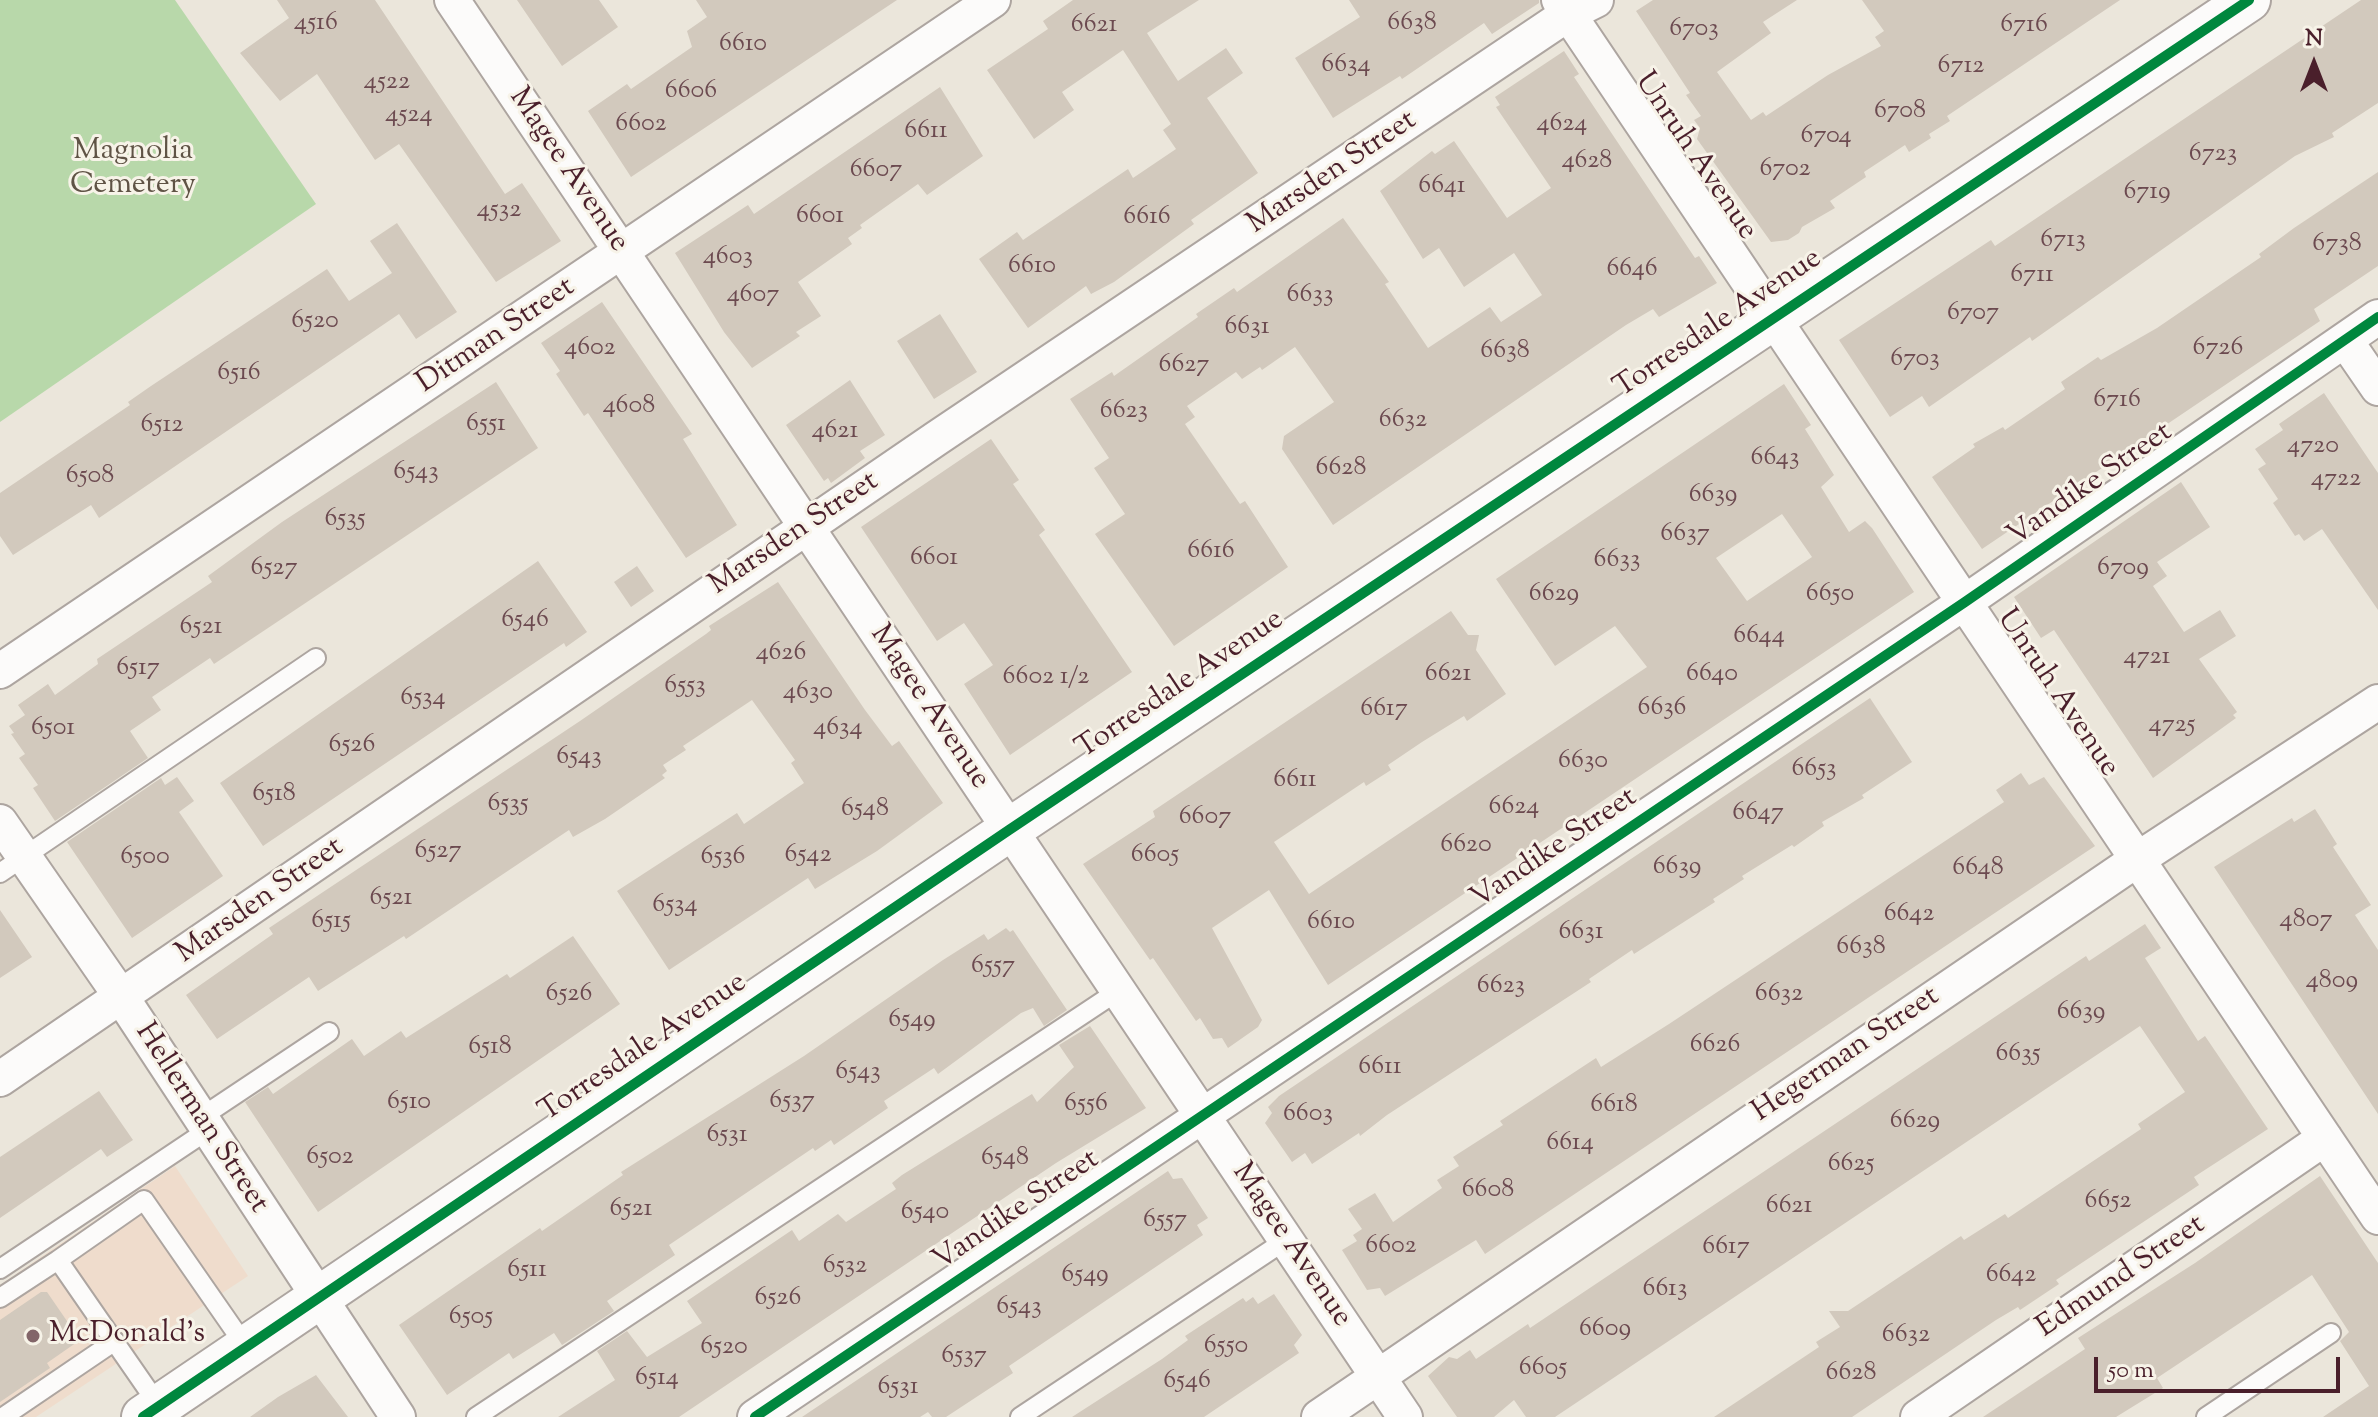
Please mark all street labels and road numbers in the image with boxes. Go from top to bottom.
street label: Unruh Avenue [1625,66,1763,248]
street label: Magee Avenue [499,82,635,260]
street label: Marsden Street [1242,104,1424,244]
street label: Torresdale Avenue [1608,242,1830,408]
street label: Ditman Street [411,271,583,403]
street label: Vandike Street [2002,416,2180,556]
street label: Marsden Street [704,465,886,605]
street label: Torresdale Avenue [1070,603,1292,769]
street label: Unruh Avenue [1987,603,2125,785]
street label: Magee Avenue [860,619,996,797]
street label: Vandike Street [1465,781,1645,919]
street label: Marsden Street [170,831,352,973]
street label: Torresdale Avenue [533,966,755,1132]
street label: Hegerman Street [1747,980,1947,1132]
street label: Hellerman Street [125,1017,275,1221]
street label: Vandike Street [927,1143,1107,1281]
street label: Magee Avenue [1222,1157,1358,1335]
street label: Edmund Street [2031,1209,2213,1347]

